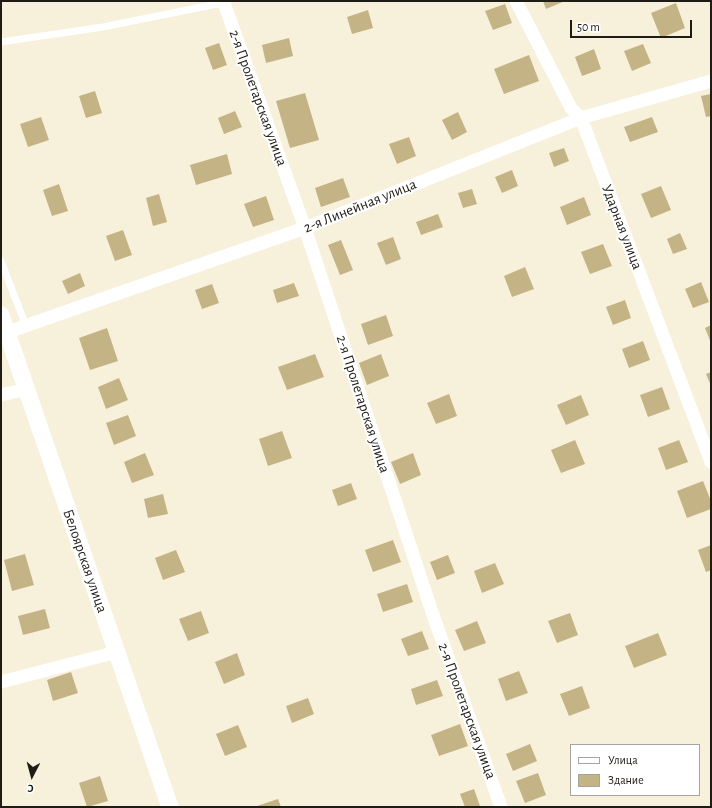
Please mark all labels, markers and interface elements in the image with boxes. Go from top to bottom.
scale bar [572,12,694,38]
text: 50 m [577,21,600,33]
street label: 2-я Пролетарская улица [225,27,291,169]
street label: 2-я Линейная улица [301,175,419,237]
street label: Ударная улица [598,182,646,272]
street label: 2-я Пролетарская улица [332,333,394,475]
street label: Белоярская улица [59,507,111,615]
street label: 2-я Пролетарская улица [434,640,500,782]
legend [570,744,700,796]
text: Улица [608,754,638,766]
north arrow [12,756,52,796]
text: Здание [608,774,644,786]
text: С [27,783,34,794]

